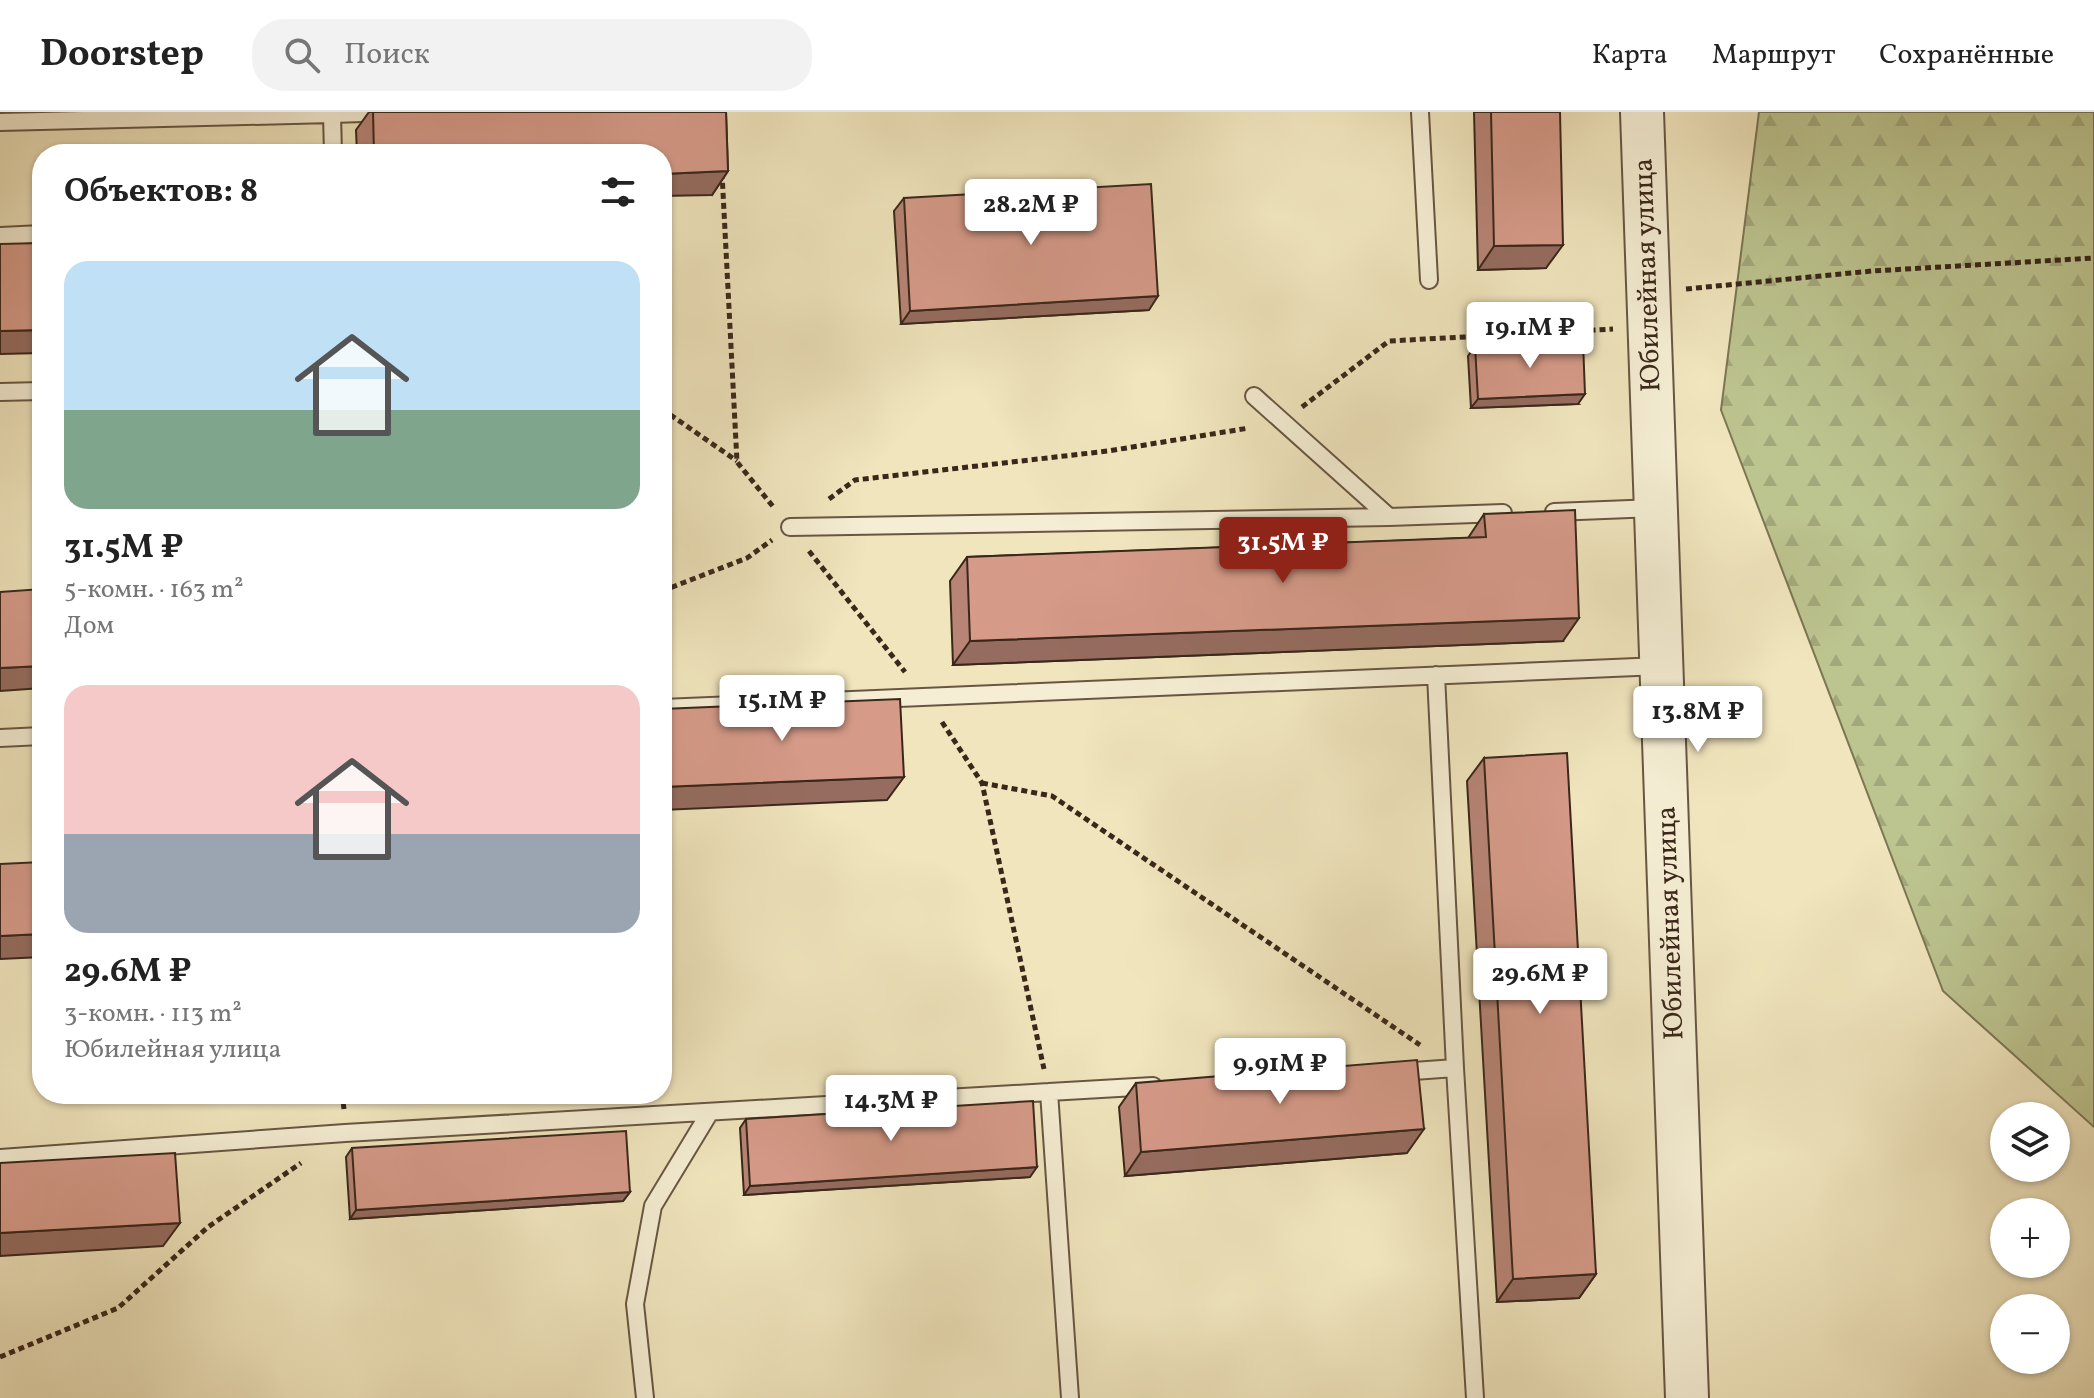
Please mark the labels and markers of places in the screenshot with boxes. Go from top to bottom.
pin: 28.2M ₽ [957,179,1105,247]
pin: 19.1M ₽ [1456,302,1604,370]
pin: 31.5M ₽ [1209,517,1357,585]
pin: 15.1M ₽ [708,675,856,743]
pin: 13.8M ₽ [1624,686,1772,754]
pin: 29.6M ₽ [1466,948,1614,1016]
pin: 9.91M ₽ [1206,1038,1354,1106]
pin: 14.3M ₽ [817,1075,965,1143]

